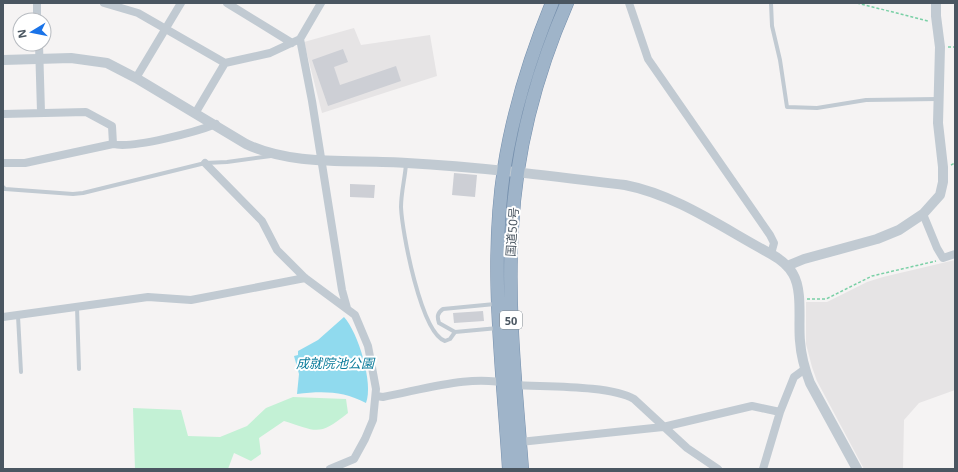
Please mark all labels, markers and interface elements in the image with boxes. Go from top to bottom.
north arrow [12,12,52,52]
text: N [13,28,30,40]
street label: 国道50号 [502,207,522,257]
road number: 50 [500,311,522,329]
water label: 成就院池公園 [296,354,376,372]

